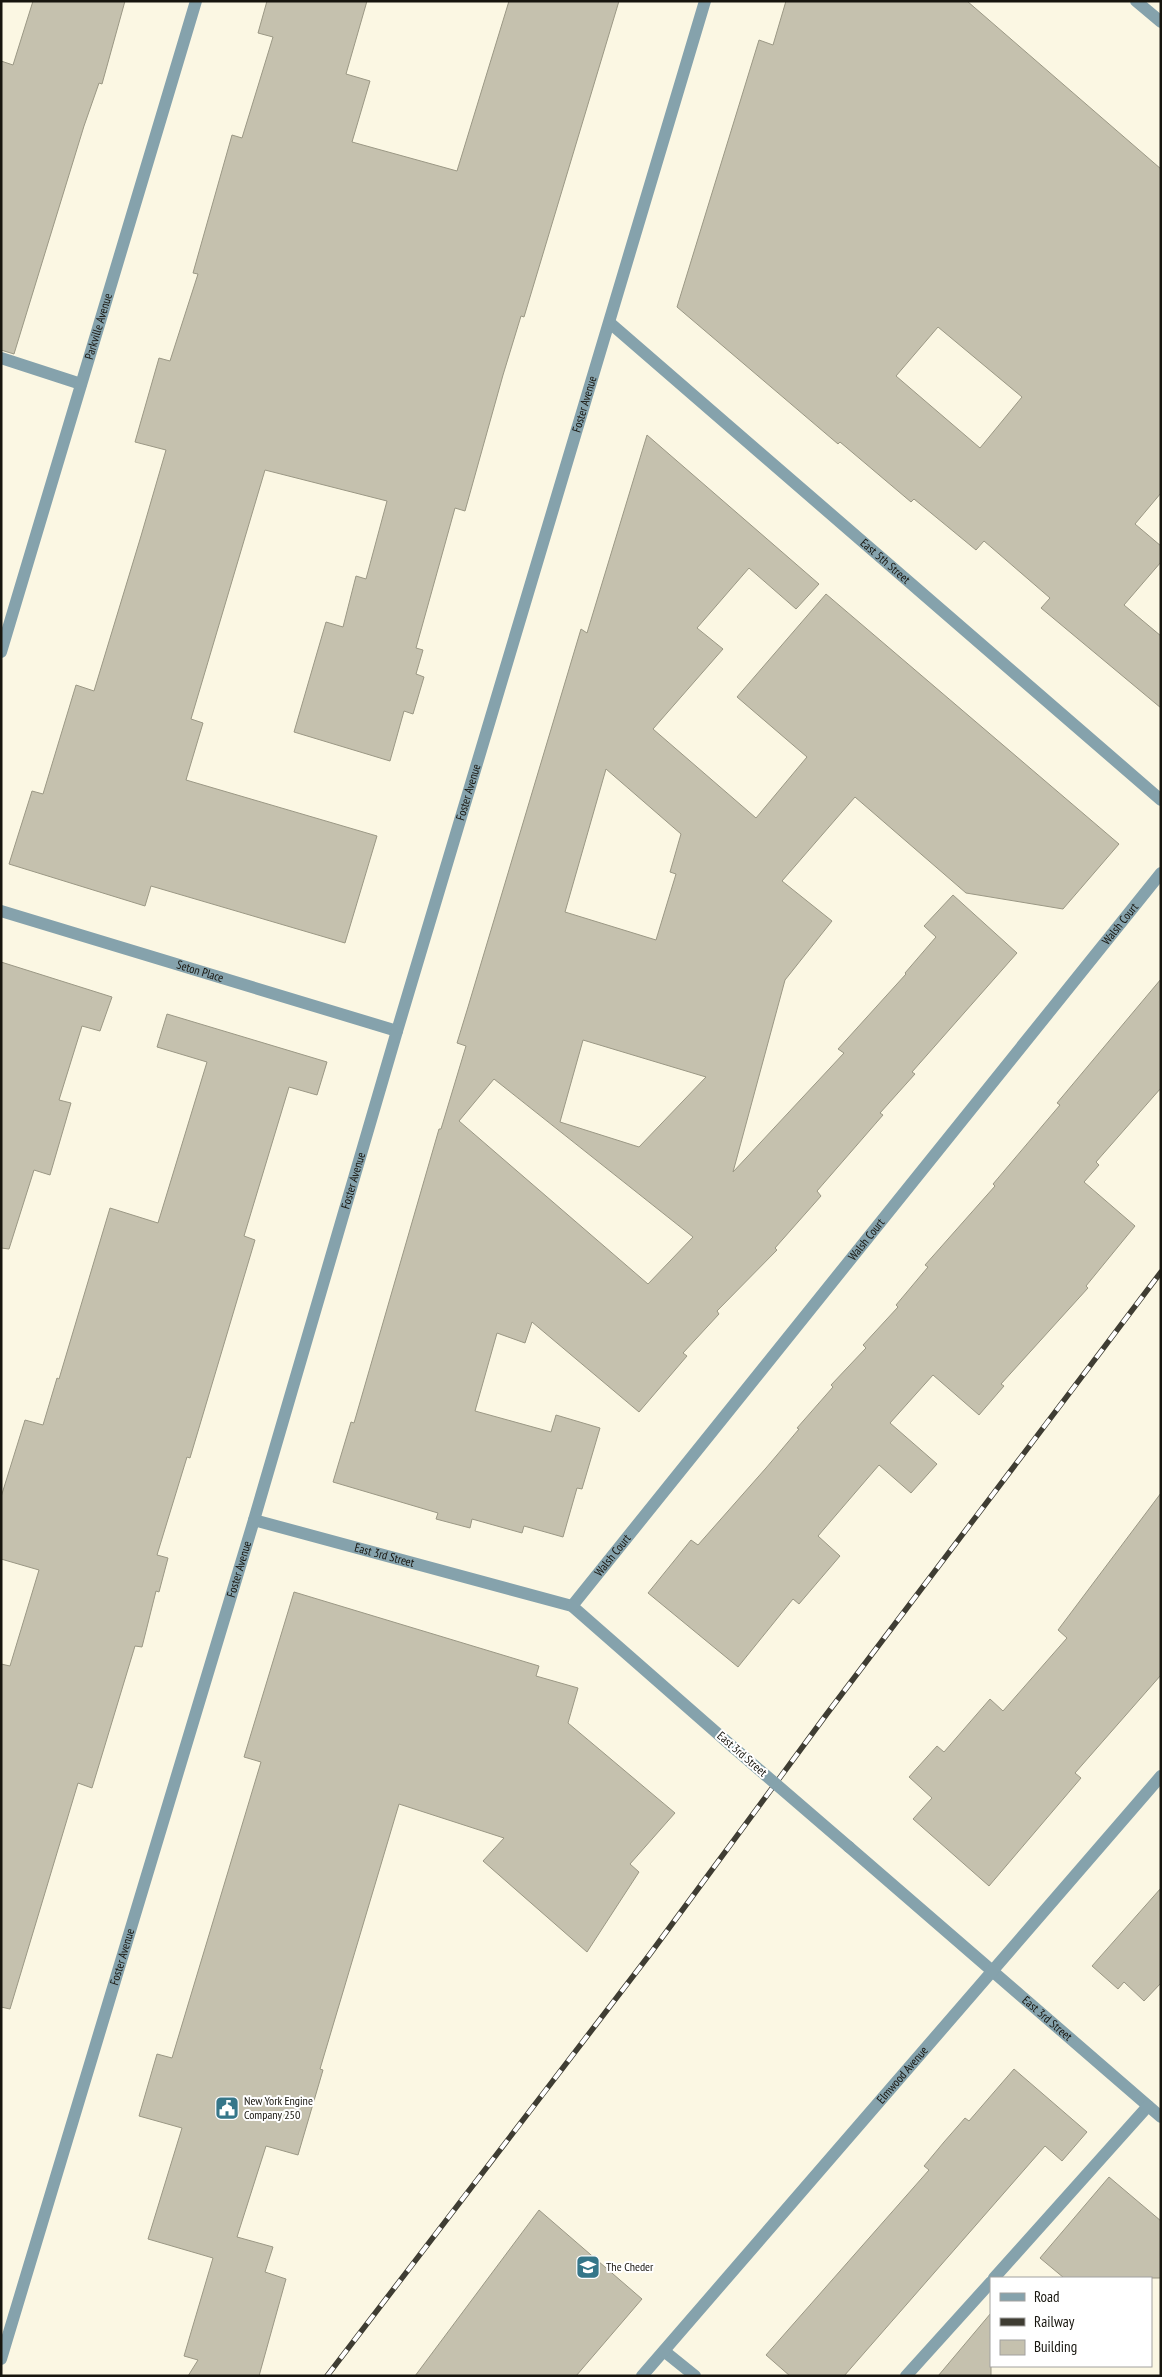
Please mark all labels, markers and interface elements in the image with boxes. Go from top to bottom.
street label: Parkville Avenue [81,291,115,361]
street label: Foster Avenue [568,374,599,434]
street label: East 5th Street [857,535,914,587]
street label: Foster Avenue [452,762,483,822]
street label: Walsh Court [1098,899,1142,948]
street label: Seton Place [175,957,226,985]
street label: Foster Avenue [337,1150,368,1210]
street label: Walsh Court [845,1215,888,1263]
street label: Walsh Court [591,1530,634,1579]
street label: Foster Avenue [223,1539,254,1599]
street label: East 3rd Street [353,1540,417,1570]
street label: East 3rd Street [714,1728,771,1780]
street label: Foster Avenue [106,1927,137,1987]
street label: East 3rd Street [1019,1992,1076,2044]
street label: Elmwood Avenue [873,2043,931,2106]
place label: New York Engine Company 250 [244,2093,313,2122]
public building icon: New York Engine Company 250 [214,2095,240,2121]
school or university icon: The Cheder [575,2254,601,2280]
place label: The Cheder [606,2259,654,2274]
legend [990,2277,1152,2367]
text: Road [1034,2287,1060,2306]
text: Railway [1034,2312,1075,2331]
text: Building [1034,2337,1077,2356]

